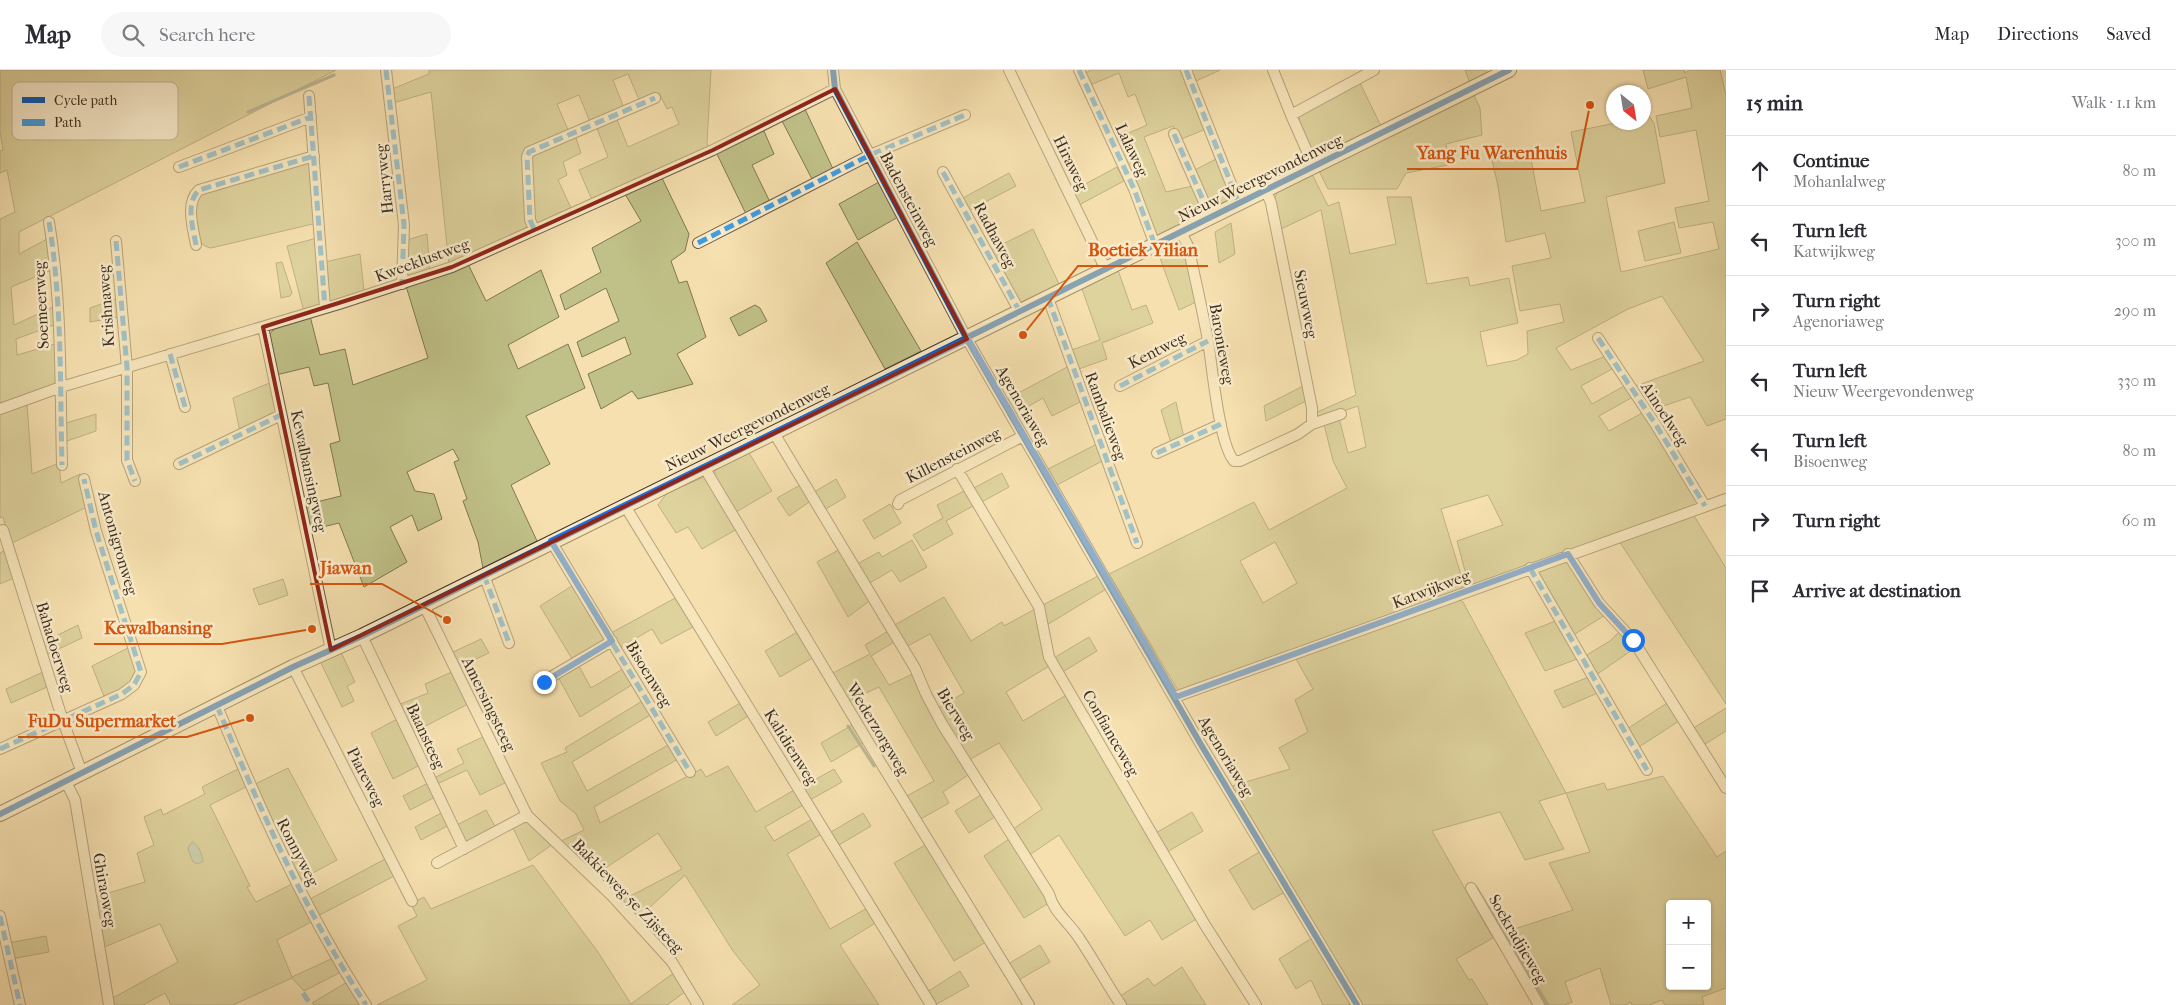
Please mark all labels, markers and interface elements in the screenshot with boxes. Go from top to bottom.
search box [101,12,451,57]
text: Map [25,21,71,49]
icon: search [119,21,147,49]
text: Search here [159,24,255,46]
text: Map [1935,24,1969,45]
text: Directions [1997,24,2078,45]
text: Saved [2106,24,2151,45]
legend [12,82,178,140]
north arrow [1606,85,1651,130]
text: 15 min [1746,91,1803,115]
text: Cycle path [54,92,118,109]
text: Walk · 1.1 km [2072,93,2156,112]
text: Path [54,114,82,131]
street label: Lalaweg [1111,120,1153,180]
street label: Nieuw Weergevondenweg [1175,130,1346,226]
street label: Hiraweg [1049,132,1093,194]
callout: Yang Fu Warenhuis [1407,136,1577,169]
street label: Harryweg [371,143,397,215]
text: Yang Fu Warenhuis [1416,143,1568,164]
street label: Badensteinweg [876,148,942,250]
text: Continue [1793,150,1869,172]
icon: ahead [1746,157,1774,185]
text: 80 m [2122,161,2156,180]
text: Mohanlalweg [1793,172,1885,191]
street label: Radhaweg [970,199,1021,272]
text: Turn left [1793,220,1867,242]
icon: left [1746,227,1774,255]
text: 300 m [2115,231,2156,250]
callout: Boetiek Yilian [1078,233,1208,266]
street label: Kweeklustweg [372,234,472,286]
text: Boetiek Yilian [1088,240,1198,261]
text: Katwijkweg [1793,242,1875,261]
street label: Soemeerweg [29,260,53,350]
street label: Krishnaweg [94,264,118,348]
street label: Sieuwweg [1290,268,1322,340]
text: Turn right [1793,290,1880,312]
icon: right [1746,297,1774,325]
text: 290 m [2114,301,2156,320]
street label: Baronieweg [1206,302,1239,387]
text: Agenoriaweg [1793,312,1884,331]
street label: Kentweg [1125,327,1189,373]
text: Turn left [1793,360,1867,382]
street label: Agenoriaweg [992,361,1054,450]
icon: left [1746,367,1774,395]
street label: Rambalieweg [1081,369,1131,463]
text: 330 m [2117,371,2156,390]
street label: Ainoelweg [1637,378,1693,450]
street label: Nieuw Weergevondenweg [662,379,833,475]
text: Nieuw Weergevondenweg [1793,382,1974,401]
street label: Kewalbansingweg [287,408,331,534]
street label: Killensteinweg [903,423,1004,487]
text: Turn left [1793,430,1867,452]
icon: left [1746,437,1774,465]
text: 80 m [2122,441,2156,460]
text: Bisoenweg [1793,452,1867,471]
street label: Antonigronweg [94,488,142,598]
icon: right [1746,507,1774,535]
text: Turn right [1793,510,1880,532]
text: 60 m [2122,511,2156,530]
callout: Jiawan [310,551,382,584]
text: Jiawan [318,558,372,579]
street label: Katwijkweg [1389,565,1473,613]
icon: arrive [1746,577,1774,605]
text: Arrive at destination [1793,580,1961,602]
street label: Bahadoerweg [32,599,78,695]
callout: Kewalbansing [94,611,222,644]
text: Kewalbansing [104,618,213,639]
route start [1622,629,1645,652]
street label: Bisoenweg [622,637,676,711]
street label: Amersingsteeg [457,653,520,755]
route end [533,671,556,694]
street label: Wederzorgweg [842,678,913,779]
street label: Bierweg [933,684,979,744]
street label: Confianceweg [1079,686,1144,780]
street label: Baansteeg [402,700,450,772]
callout: FuDu Supermarket [18,704,187,737]
street label: Kalidienweg [760,705,822,789]
text: FuDu Supermarket [27,711,177,732]
street label: Agenoriaweg [1194,711,1258,800]
street label: Piareweg [343,744,389,810]
street label: Ronnyweg [273,815,323,890]
street label: Bakkieweg 5e Zijsteeg [568,835,688,958]
street label: Ghiraoweg [89,851,121,929]
street label: Soekradjieweg [1485,891,1551,987]
map controls [1666,900,1711,990]
button: + [1666,900,1711,945]
button: − [1666,945,1711,990]

